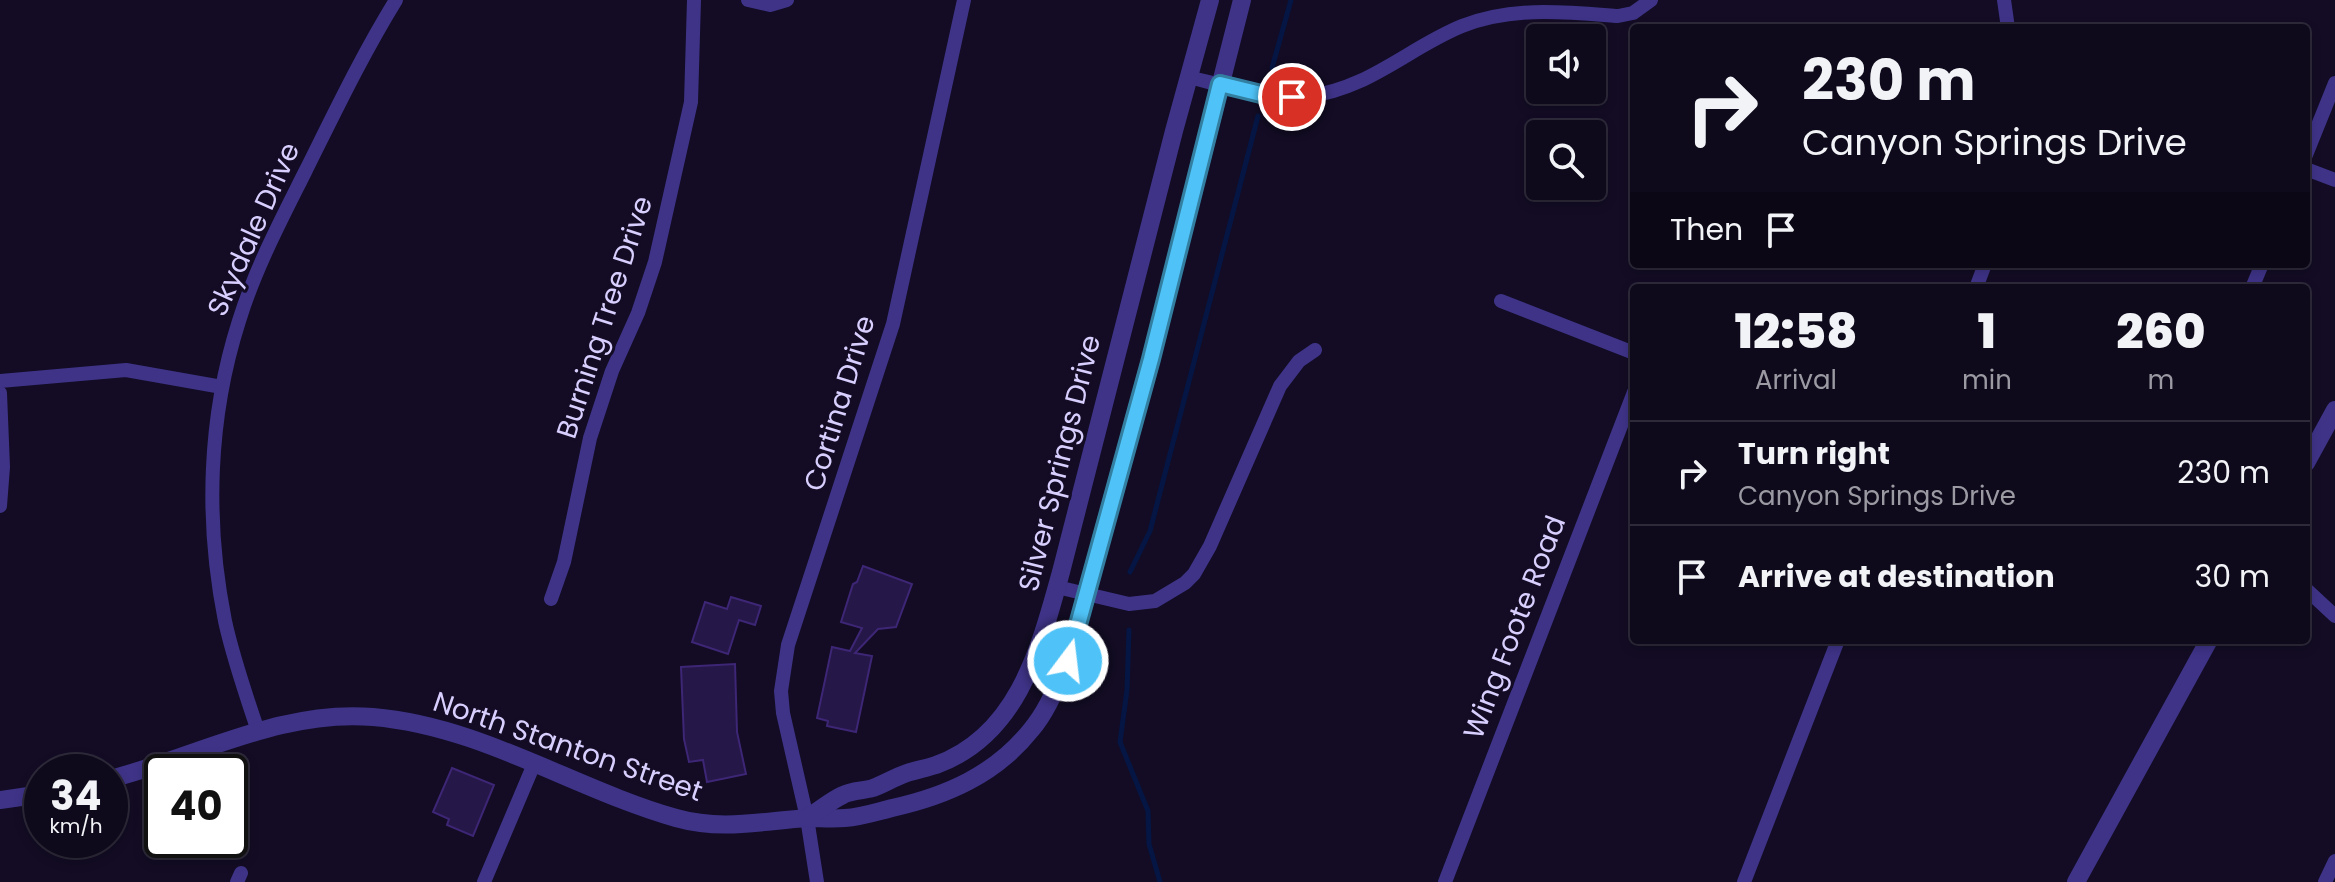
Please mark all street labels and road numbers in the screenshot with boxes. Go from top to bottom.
street label: Skydale Drive [198,136,309,322]
street label: Burning Tree Drive [547,191,662,443]
street label: Cortina Drive [794,311,885,496]
street label: Silver Springs Drive [1009,331,1110,595]
street label: Wing Foote Road [1454,510,1575,744]
street label: North Stanton Street [428,682,708,811]

